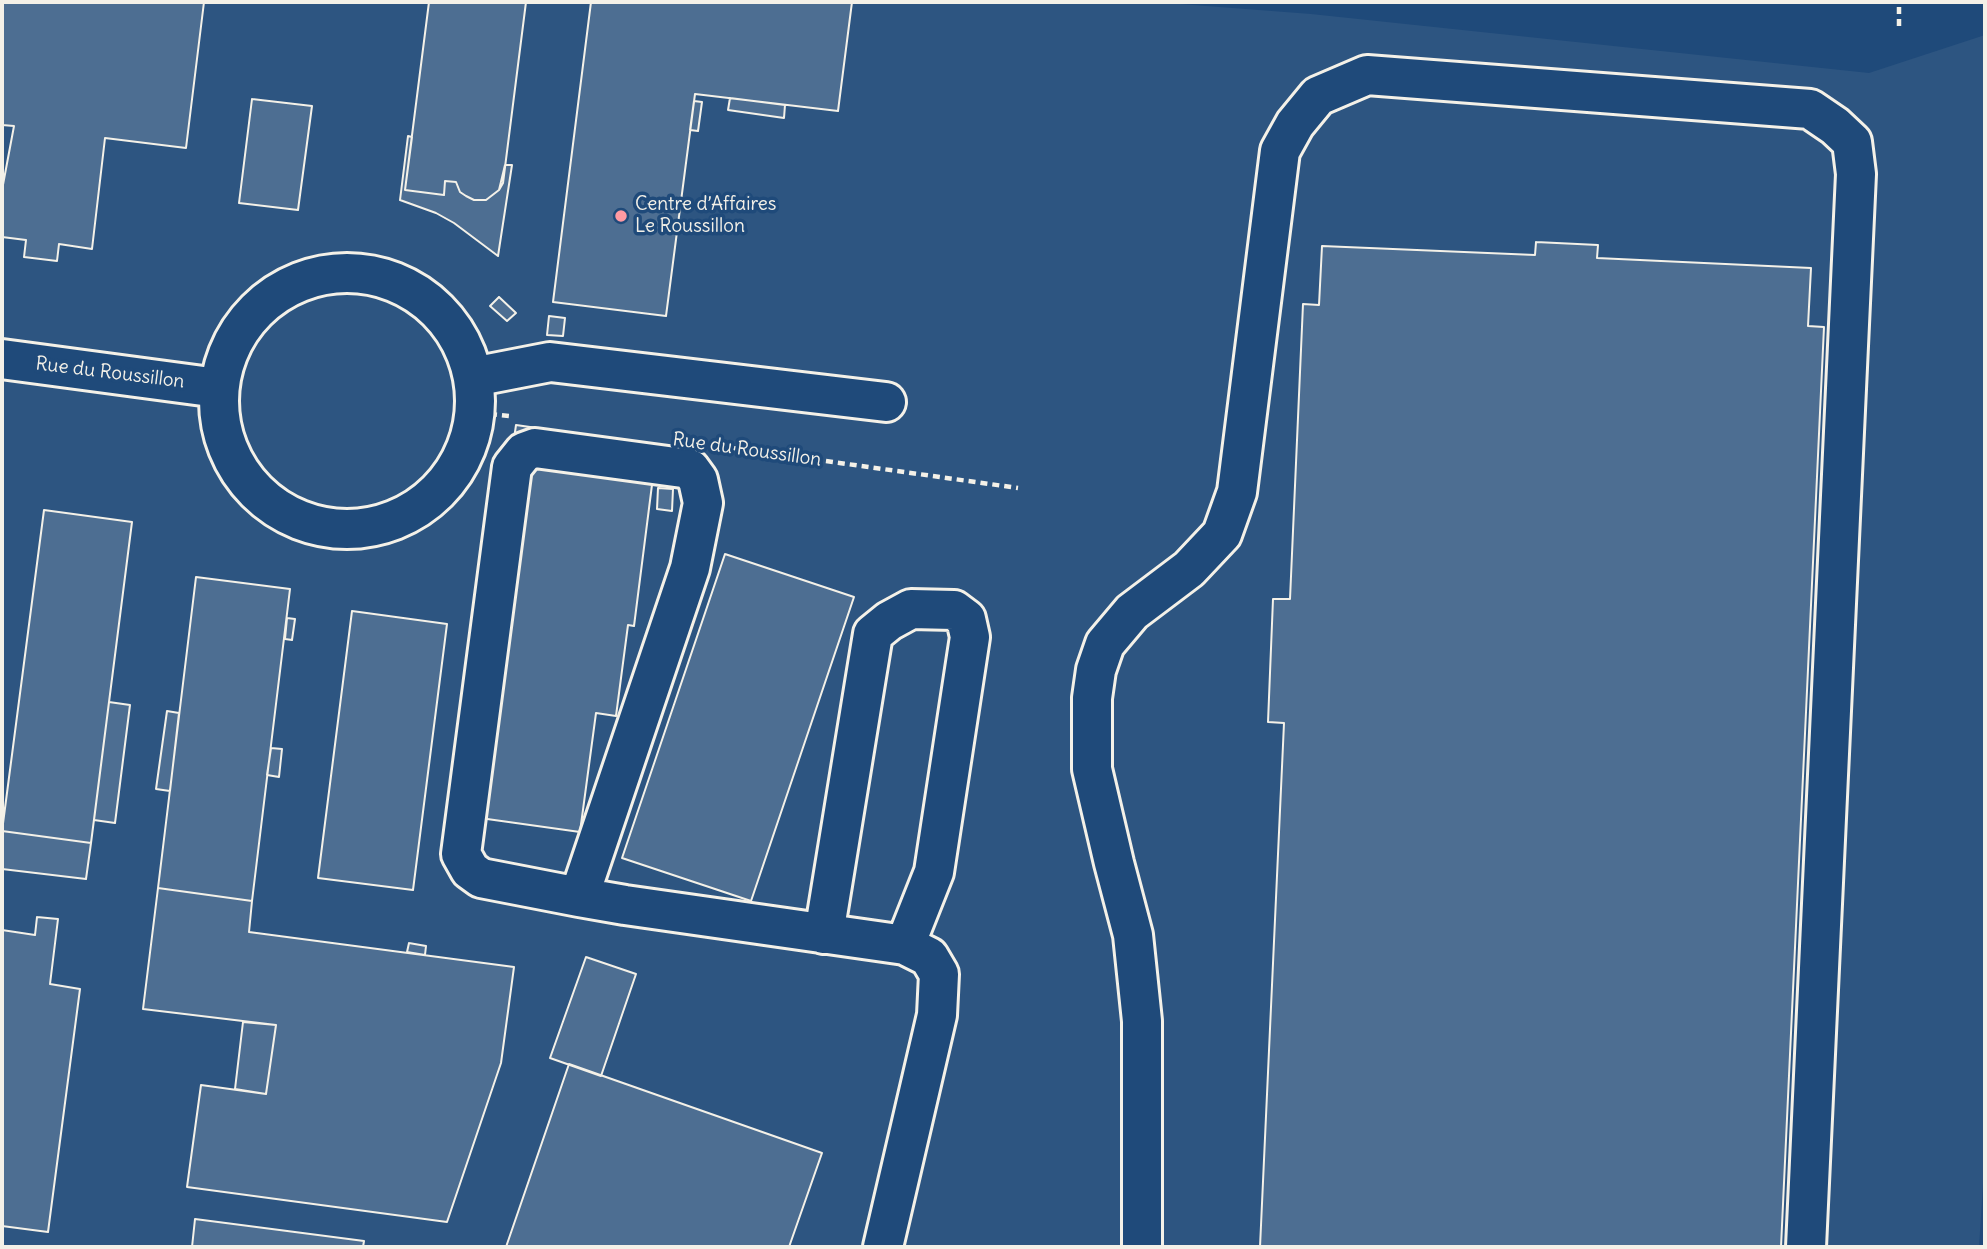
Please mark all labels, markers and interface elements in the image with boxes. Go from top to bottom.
place label: Centre d’Affaires Le Roussillon [635,194,776,238]
marker: Centre d’Affaires Le Roussillon [613,208,629,224]
street label: Rue du Roussillon [34,353,186,393]
street label: Rue du Roussillon [671,428,823,472]

